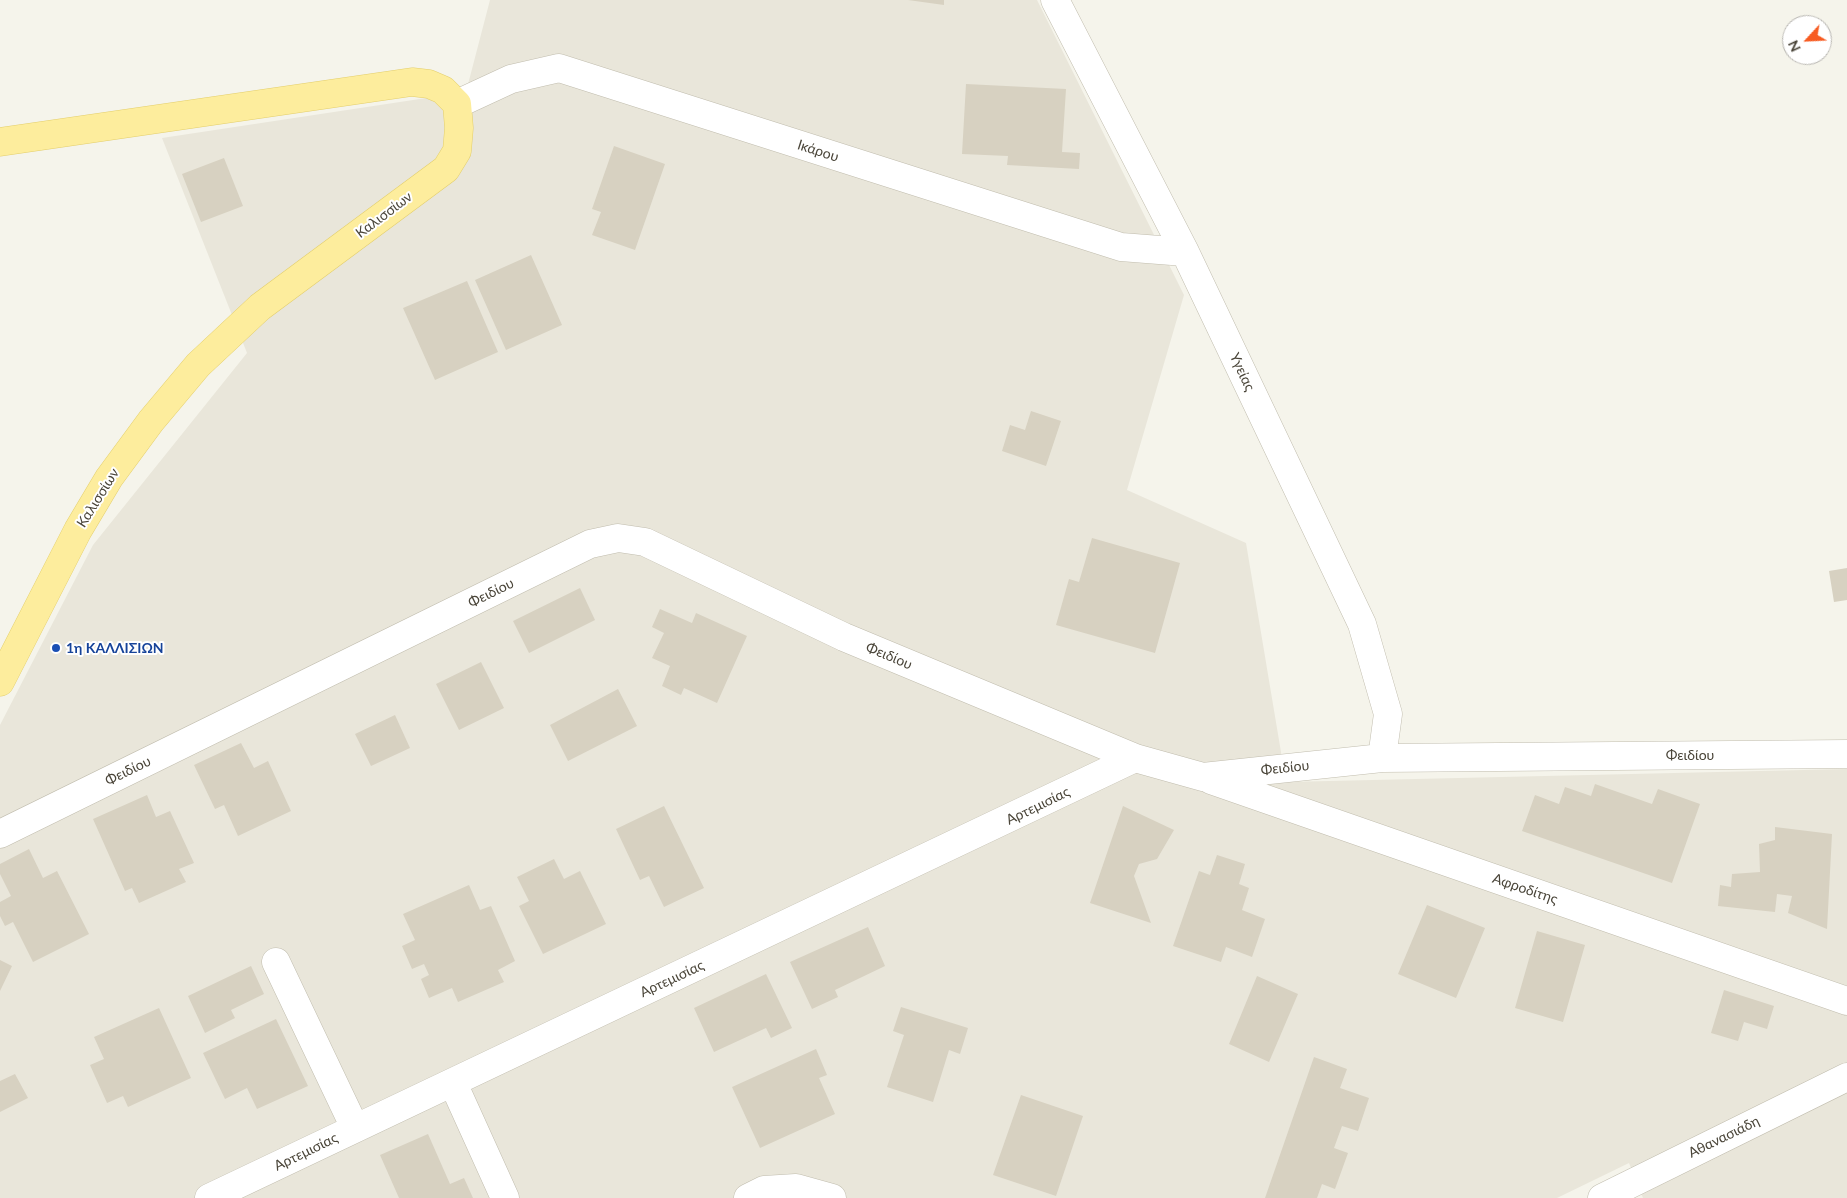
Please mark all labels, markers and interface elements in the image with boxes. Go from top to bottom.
north arrow [1782,15,1832,65]
text: N [1784,38,1804,55]
street label: Ικάρου [795,136,841,166]
street label: Καλισσίων [352,188,416,242]
street label: Υγείας [1226,350,1258,394]
street label: Καλισσίων [73,465,123,531]
street label: Φειδίου [465,575,517,611]
street label: Φειδίου [863,639,915,673]
place label: 1η ΚΑΛΛΙΣΙΩΝ [66,640,164,656]
marker: 1η ΚΑΛΛΙΣΙΩΝ [50,642,62,654]
street label: Φειδίου [1666,747,1714,763]
street label: Φειδίου [102,753,154,789]
street label: Φειδίου [1260,757,1310,779]
street label: Αρτεμισίας [1003,783,1073,829]
street label: Αφροδίτης [1490,870,1560,908]
street label: Αρτεμισίας [637,957,707,1001]
street label: Αθανασιάδη [1686,1113,1762,1161]
street label: Αρτεμισίας [271,1129,341,1175]

